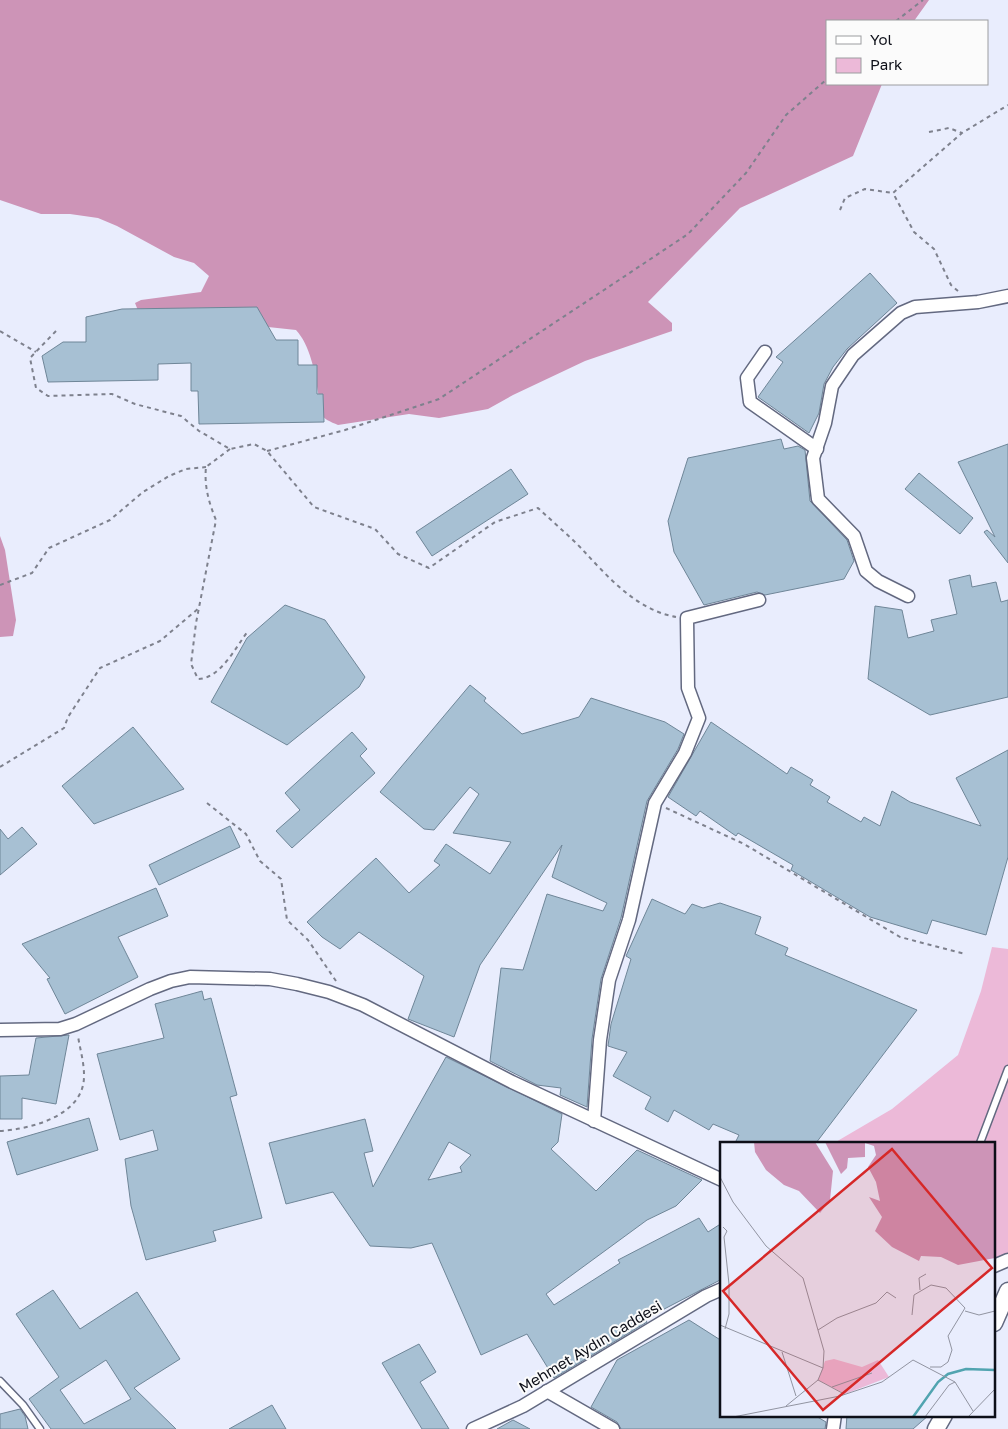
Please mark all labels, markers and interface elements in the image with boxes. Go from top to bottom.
legend [826,20,988,85]
text: Yol [870,30,892,48]
text: Park [870,55,903,73]
inset map [720,1142,996,1416]
street label: Mehmet Aydın Caddesi [515,1296,665,1396]

